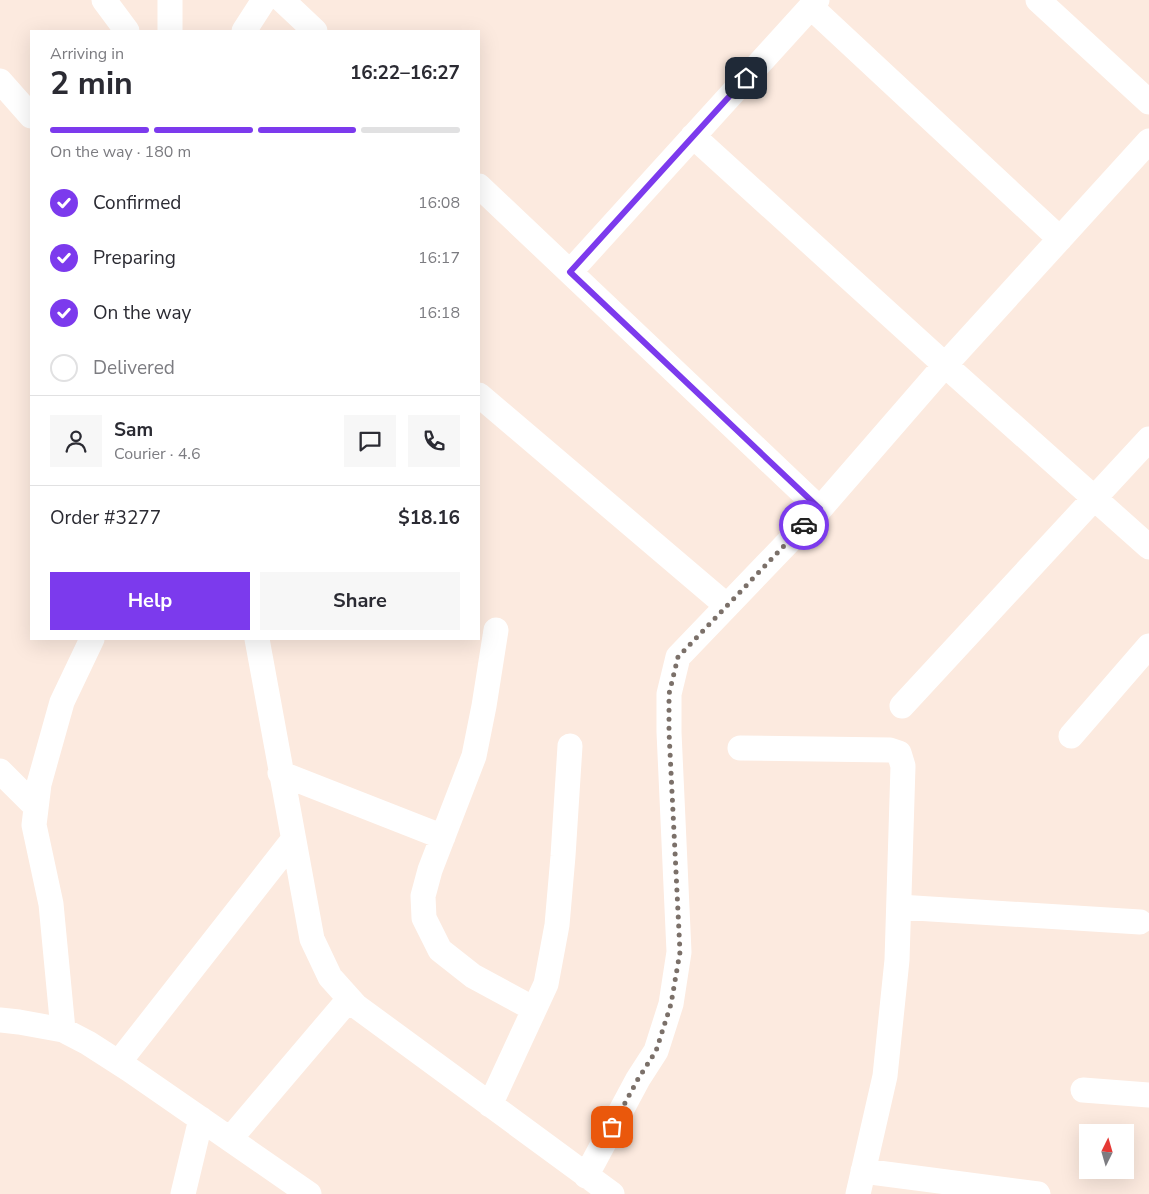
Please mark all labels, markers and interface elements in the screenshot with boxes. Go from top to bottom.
text: Arriving in [50,43,124,65]
pin [725,57,767,99]
text: 16:22–16:27 [350,60,460,86]
text: 2 min [50,62,133,105]
icon: home [732,64,760,92]
text: On the way · 180 m [50,141,191,163]
icon: check [50,189,78,217]
text: Confirmed [93,190,181,216]
text: 16:08 [418,192,460,214]
icon: check [50,244,78,272]
text: Preparing [93,245,176,271]
text: 16:17 [418,247,460,269]
icon: check [50,299,78,327]
text: On the way [93,300,191,326]
text: 16:18 [418,302,460,324]
text: Delivered [93,355,175,381]
button: person [50,415,102,467]
button: chat [344,415,396,467]
button: phone [408,415,460,467]
text: Sam [114,417,153,443]
text: Courier · 4.6 [114,443,200,465]
courier [779,500,829,550]
text: Order #3277 [50,505,161,531]
text: $18.16 [398,505,460,531]
icon: car [790,511,818,539]
button: Help [50,572,250,630]
button: Share [260,572,460,630]
pin [591,1106,633,1148]
icon: bag [598,1113,626,1141]
north arrow [1079,1124,1134,1179]
map controls [1079,1124,1134,1179]

